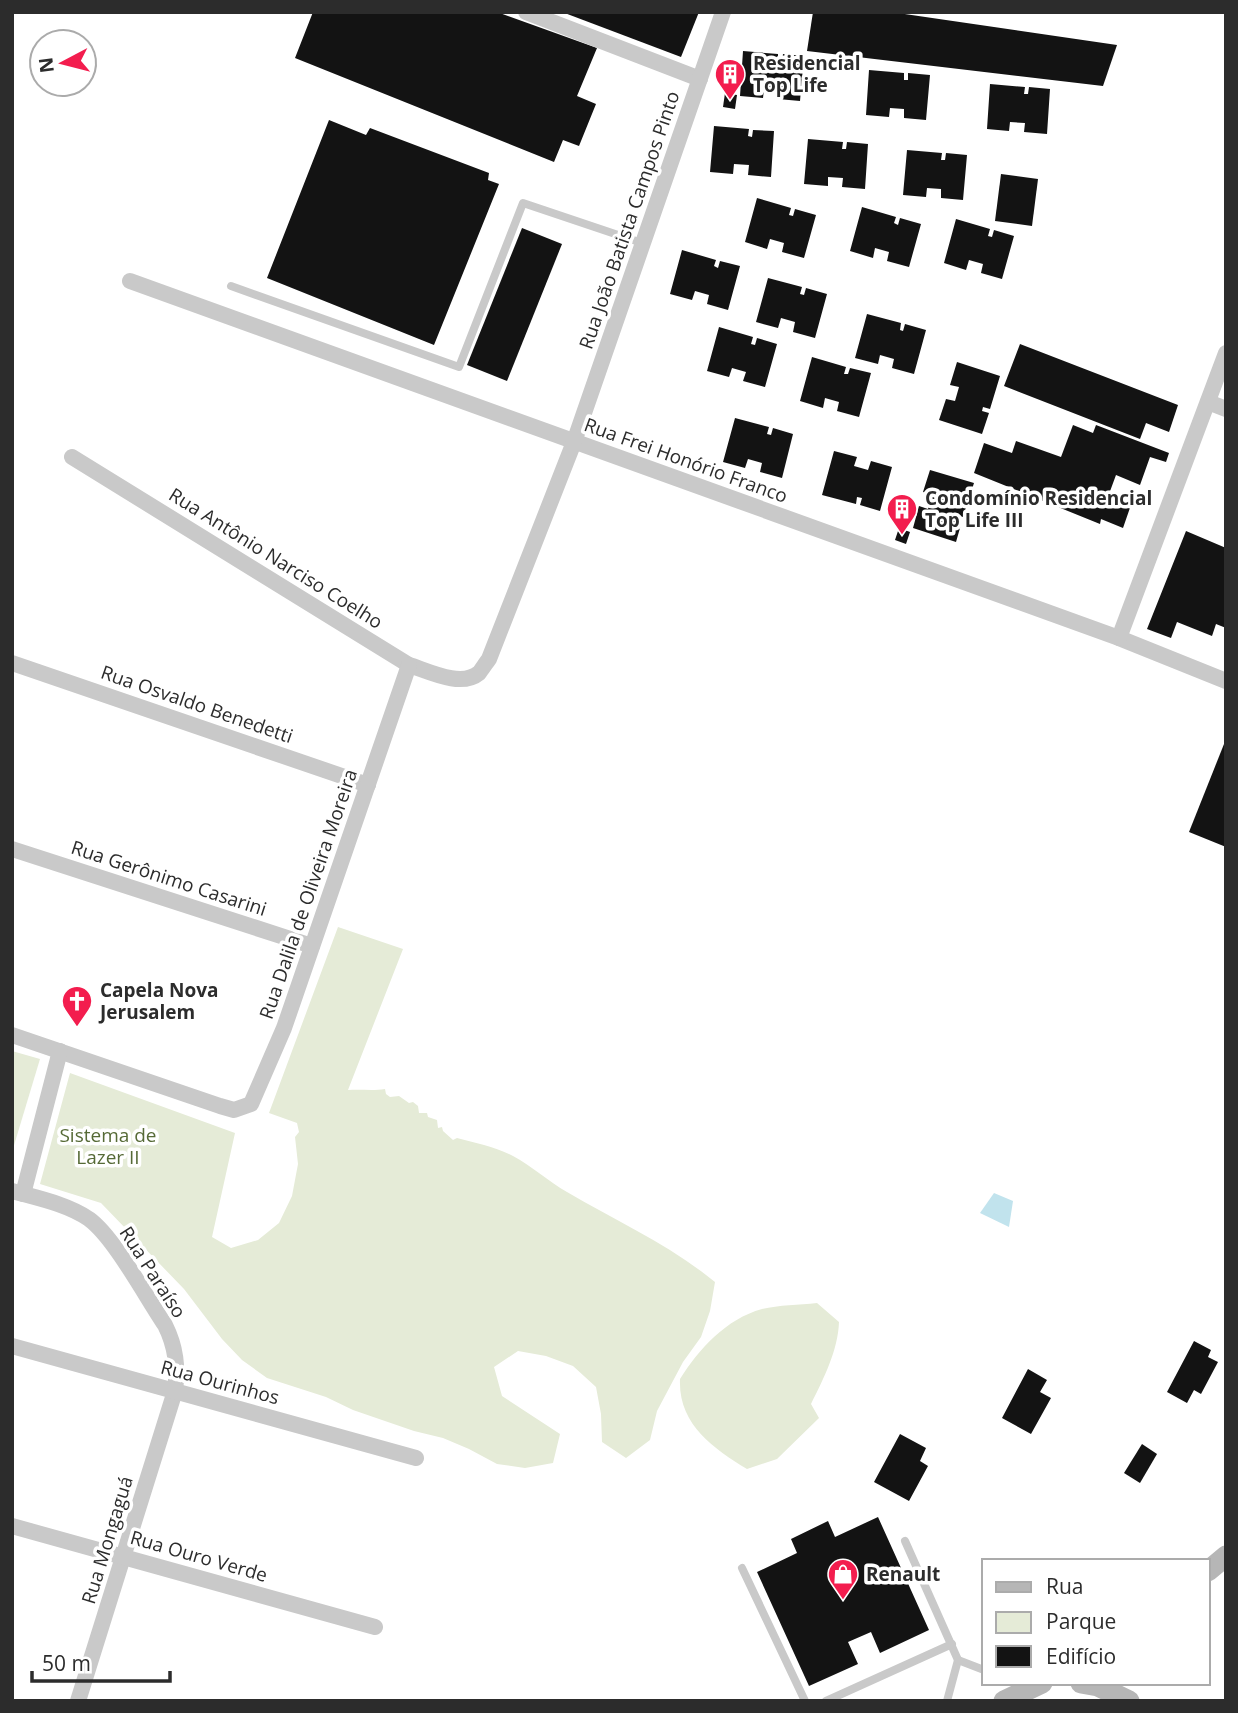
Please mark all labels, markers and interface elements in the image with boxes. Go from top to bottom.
north arrow [28,28,98,98]
place label: Residencial Top Life [753,50,861,98]
text: N [32,56,60,74]
building icon: Residencial Top Life [713,57,747,101]
street label: Rua João Batista Campos Pinto [573,88,685,352]
street label: Rua Frei Honório Franco [581,411,791,509]
street label: Rua Antônio Narciso Coelho [164,481,388,635]
place label: Condomínio Residencial Top Life III [925,485,1152,533]
building icon: Condomínio Residencial Top Life III [885,492,919,536]
street label: Rua Osvaldo Benedetti [98,659,296,749]
street label: Rua Dalila de Oliveira Moreira [253,765,363,1023]
street label: Rua Gerônimo Casarini [68,834,270,922]
place label: Capela Nova Jerusalem [98,977,219,1025]
church icon: Capela Nova Jerusalem [60,984,94,1028]
park label: Sistema de Lazer II [59,1122,157,1170]
street label: Rua Paraíso [114,1221,192,1323]
street label: Rua Ourinhos [158,1354,282,1410]
street label: Rua Mongaguá [75,1473,139,1607]
street label: Rua Ouro Verde [127,1524,271,1588]
shop icon: Renault [826,1557,860,1601]
legend [982,1559,1210,1685]
place label: Renault [866,1561,940,1587]
text: Rua [1046,1572,1084,1600]
text: Parque [1046,1607,1116,1635]
scale bar [32,1640,170,1684]
text: Edifício [1046,1642,1116,1670]
text: 50 m [42,1649,91,1677]

